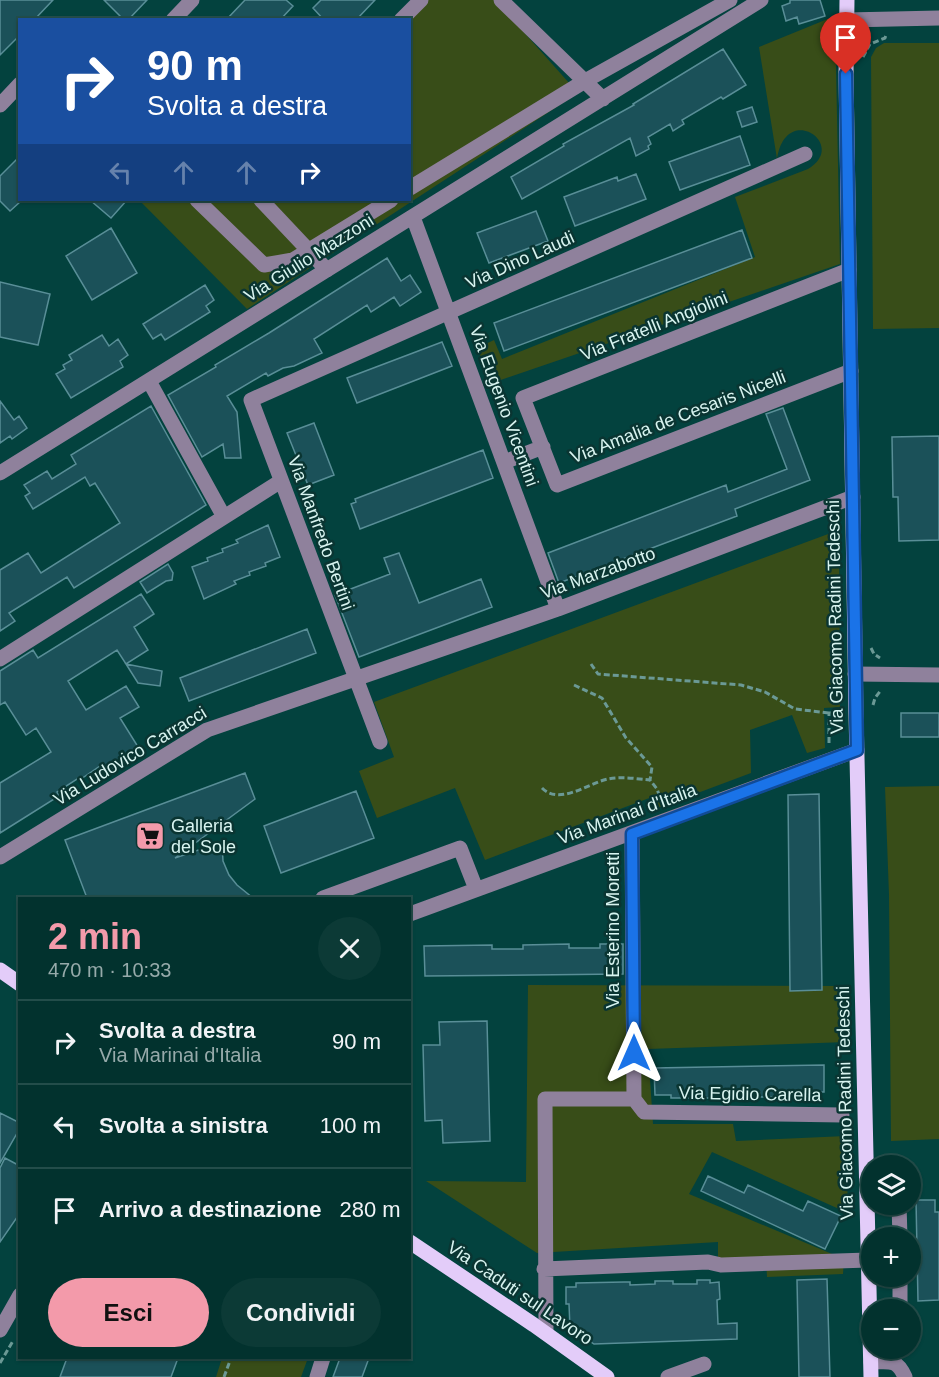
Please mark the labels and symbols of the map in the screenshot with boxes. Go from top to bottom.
pin [820,12,871,74]
street label: Via Giulio Mazzoni [241,210,377,306]
street label: Via Dino Laudi [463,227,577,293]
street label: Via Fratelli Angiolini [578,287,730,365]
street label: Via Eugenio Vicentini [466,323,542,489]
street label: Via Amalia de Cesaris Nicelli [568,367,788,467]
street label: Via Manfredo Bertini [284,453,358,613]
street label: Via Giacomo Radini Tedeschi [823,500,847,734]
street label: Via Marzabotto [538,543,658,603]
street label: Via Ludovico Carracci [50,702,210,810]
street label: Via Marinai d'Italia [555,779,700,848]
place label: Galleria del Sole [171,816,236,857]
supermarket icon: Galleria del Sole [134,820,166,852]
street label: Via Esterino Moretti [603,852,623,1008]
street label: Via Giacomo Radini Tedeschi [833,986,857,1220]
position arrow [602,1021,666,1085]
street label: Via Egidio Carella [678,1083,823,1105]
street label: Via Caduti sul Lavoro [444,1237,596,1349]

